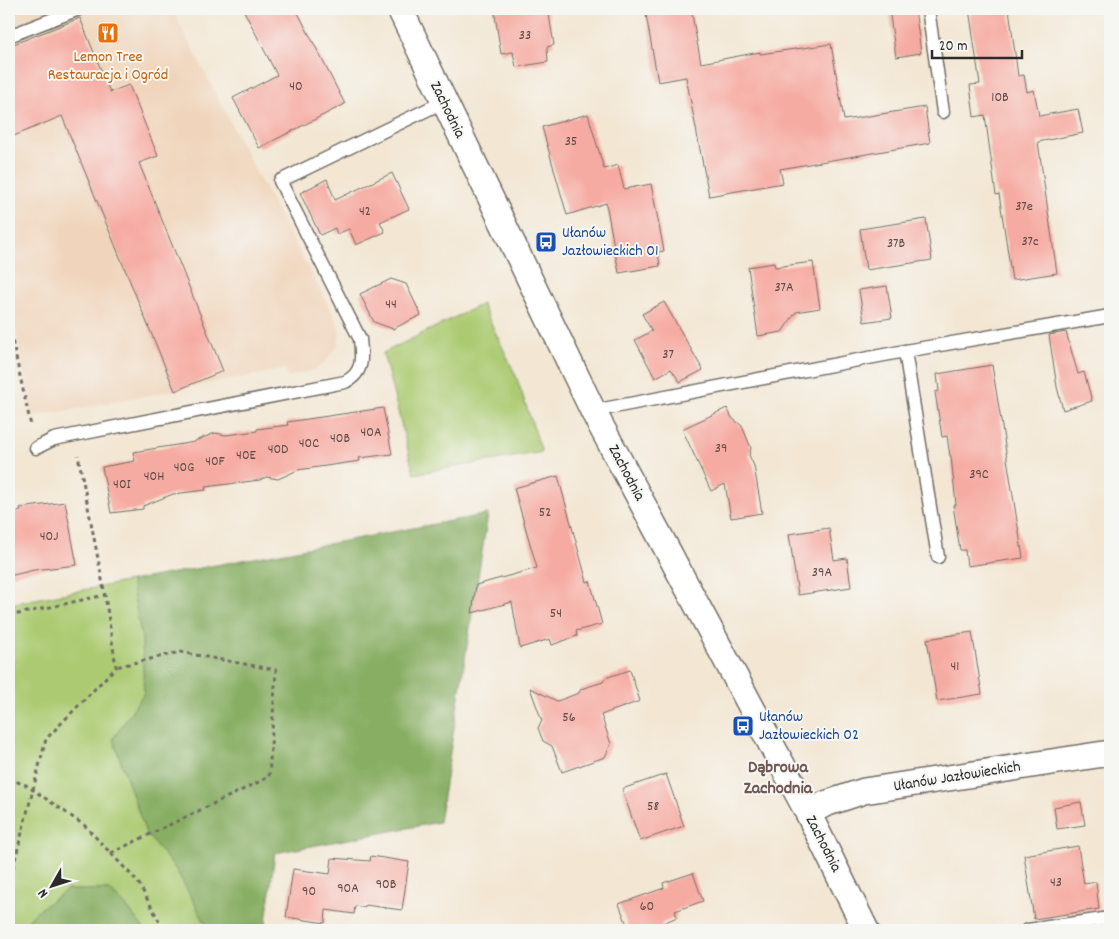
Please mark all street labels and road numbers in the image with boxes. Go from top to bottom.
street label: Zachodnia [423,78,471,143]
street label: Zachodnia [602,441,651,506]
street label: Ułanów Jazłowieckich [892,756,1022,798]
street label: Zachodnia [799,812,847,877]

